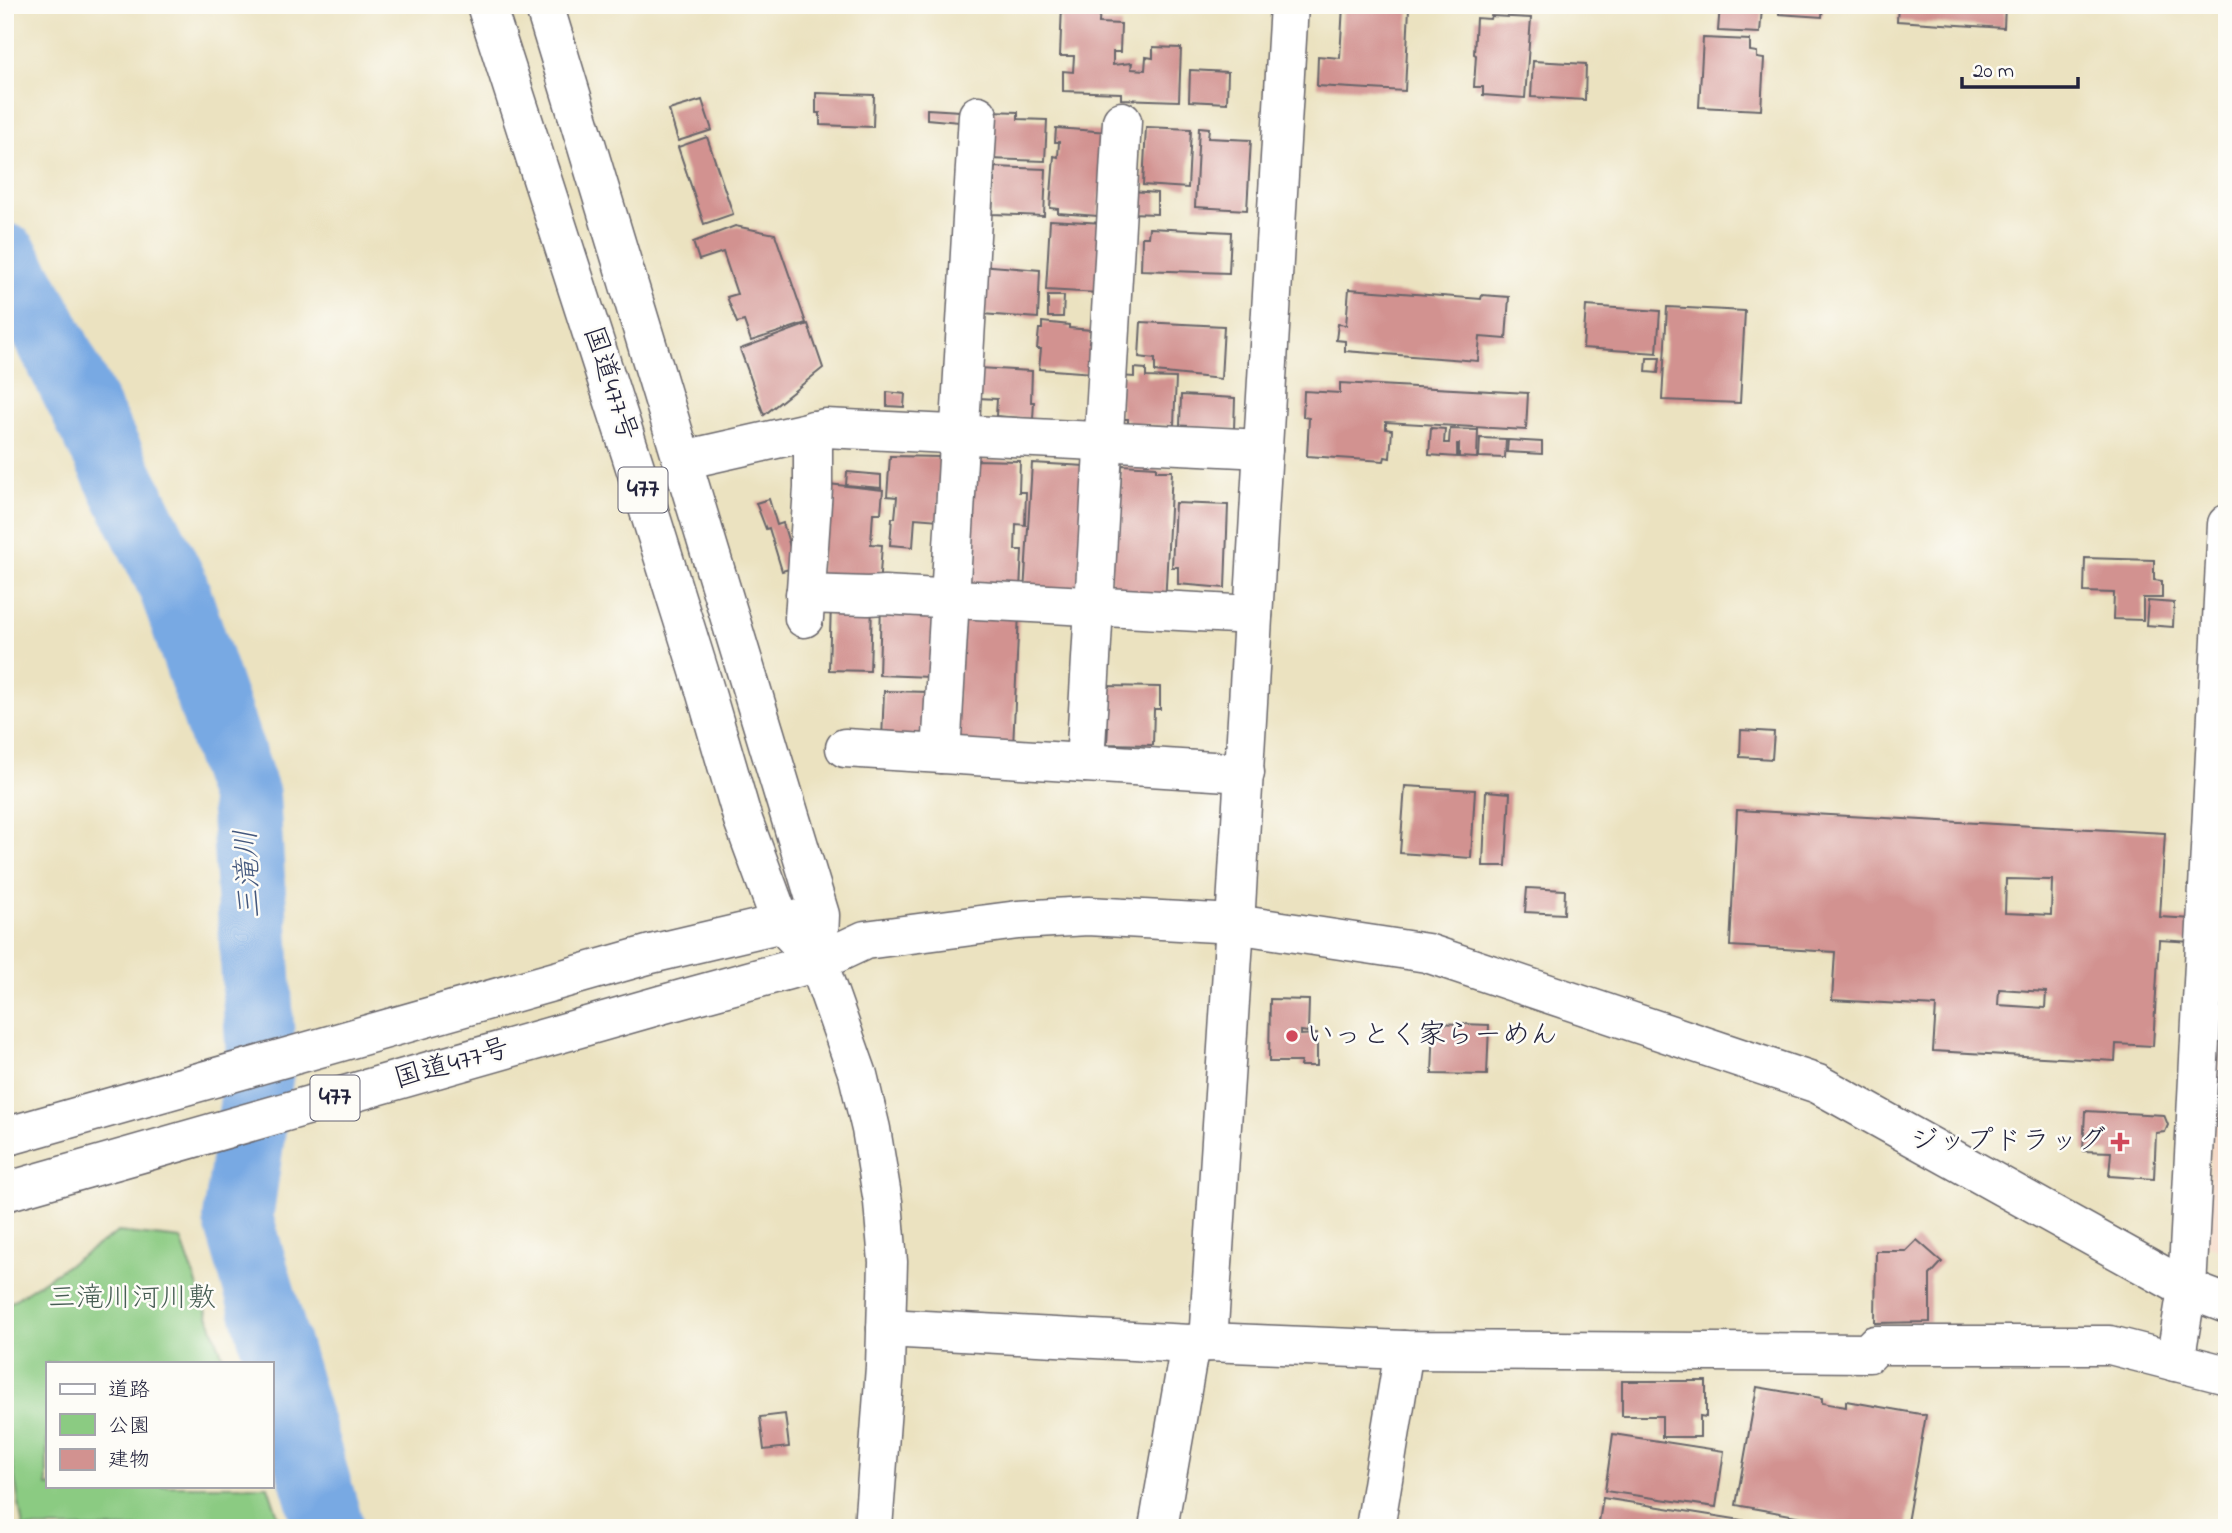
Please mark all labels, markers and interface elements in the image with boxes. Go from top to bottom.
scale bar [1962,46,2078,90]
text: 20 m [1973,57,2014,87]
street label: 国道477号 [571,321,647,447]
road number: 477 [618,468,668,512]
water label: 三滝川 [226,828,274,920]
place label: いっとく家らーめん [1306,1016,1558,1057]
marker: いっとく家らーめん [1284,1028,1300,1044]
street label: 国道477号 [389,1029,515,1101]
road number: 477 [310,1076,360,1120]
place label: ジップドラッグ [1910,1122,2106,1163]
marker: ジップドラッグ [2112,1134,2128,1150]
park label: 三滝川河川敷 [48,1279,216,1320]
legend [46,1362,273,1488]
text: 道路 [108,1376,150,1406]
text: 公園 [108,1412,150,1442]
text: 建物 [108,1446,150,1476]

